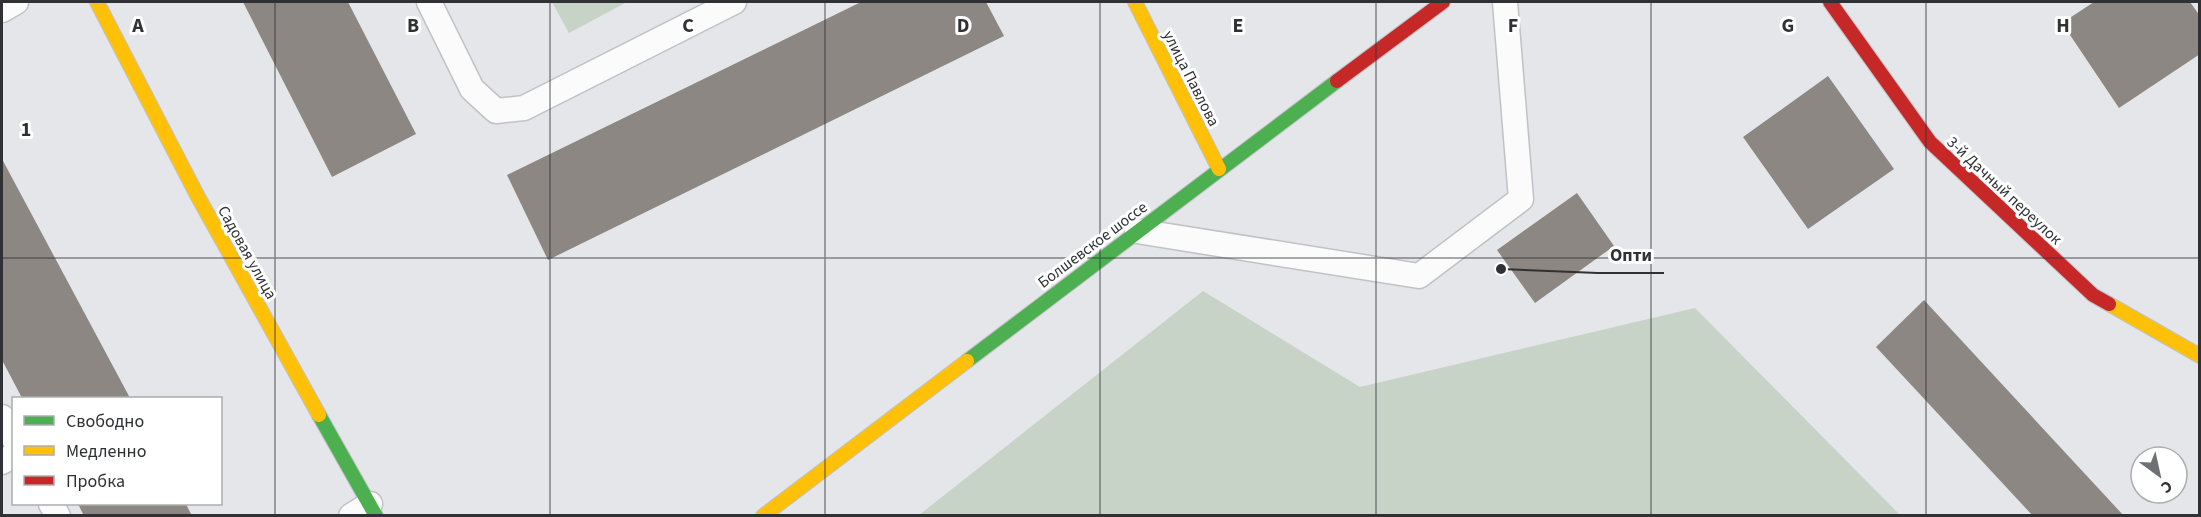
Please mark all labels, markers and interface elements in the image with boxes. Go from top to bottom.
text: A [131,12,144,40]
text: B [407,12,419,40]
text: C [682,12,694,40]
text: D [957,12,969,40]
text: E [1233,12,1243,40]
text: F [1508,12,1518,40]
text: G [1782,12,1794,40]
text: H [2056,12,2070,40]
street label: улица Павлова [1157,27,1225,130]
text: 1 [21,116,31,144]
street label: 3-й Дачный переулок [1942,132,2067,250]
street label: Болшевское шоссе [1033,196,1152,293]
street label: Садовая улица [212,202,282,303]
callout: Опти [1598,237,1664,273]
text: Опти [1610,243,1652,268]
legend [12,397,222,505]
text: Свободно [66,409,144,434]
text: Медленно [66,439,146,464]
north arrow [2129,445,2189,505]
text: Пробка [66,469,125,494]
text: С [2157,475,2177,499]

